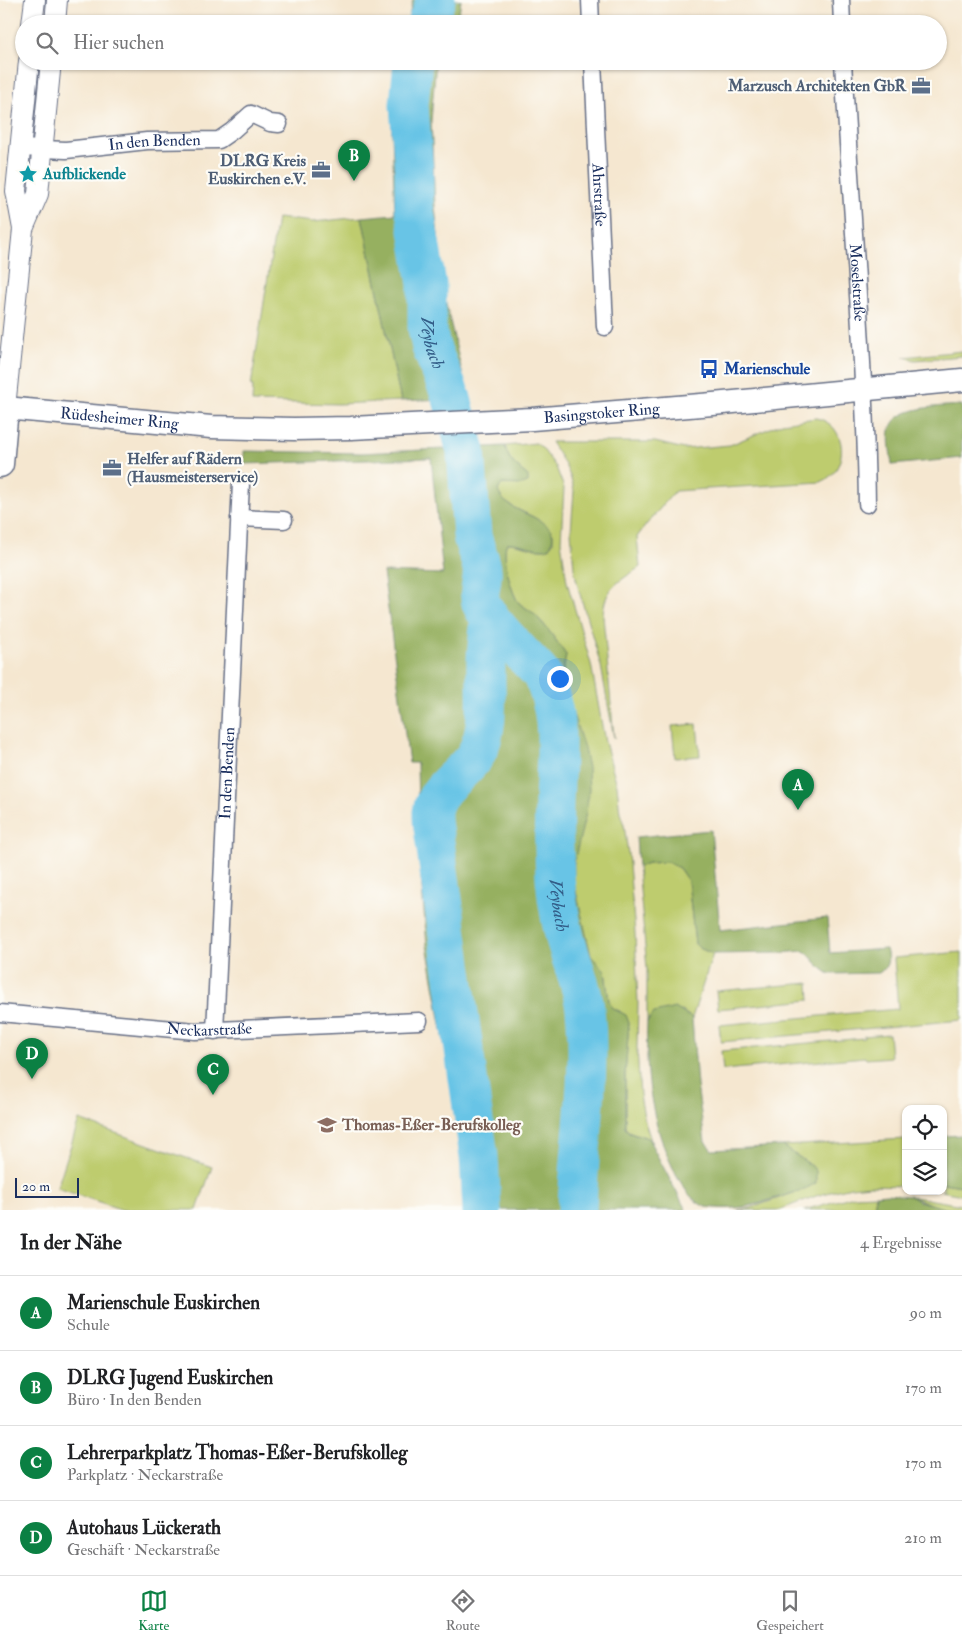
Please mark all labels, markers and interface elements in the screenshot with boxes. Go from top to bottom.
search box [15,15,947,70]
icon: search [33,29,61,57]
text: Hier suchen [73,31,164,55]
office icon: Marzusch Architekten GbR [910,75,932,97]
place label: Marzusch Architekten GbR [727,76,908,96]
street label: In den Benden [107,130,201,155]
pin: B [338,140,370,181]
place label: DLRG Kreis Euskirchen e.V. [208,151,307,189]
office icon: DLRG Kreis Euskirchen e.V. [310,159,332,181]
street label: Ahrstraße [588,162,610,227]
place icon: Aufblickende [17,163,39,185]
place label: Aufblickende [42,164,126,184]
street label: Moselstraße [845,243,870,322]
water label: Veybach [416,317,450,372]
bus stop icon: Marienschule [698,358,720,380]
place label: Marienschule [723,359,811,379]
street label: Basingstoker Ring [543,398,662,428]
street label: Rüdesheimer Ring [59,403,181,434]
place label: Helfer auf Rädern (Hausmeisterservice) [127,449,258,487]
office icon: Helfer auf Rädern (Hausmeisterservice) [101,457,123,479]
your location [547,666,573,692]
street label: In den Benden [215,727,239,820]
pin: A [782,769,814,810]
water label: Veybach [544,878,574,934]
street label: Neckarstraße [165,1018,253,1041]
pin: D [16,1038,48,1079]
pin: C [197,1054,229,1095]
map controls [902,1105,947,1195]
button: locate [902,1105,947,1150]
school or university icon: Thomas-Eßer-Berufskolleg [316,1114,338,1136]
place label: Thomas-Eßer-Berufskolleg [341,1115,522,1136]
button: layers [902,1150,947,1195]
scale bar [15,1175,79,1198]
text: 20 m [22,1178,50,1195]
text: In der Nähe [20,1229,122,1256]
text: 4 Ergebnisse [860,1233,942,1253]
text: Marienschule Euskirchen [67,1291,260,1315]
text: A [31,1303,41,1323]
text: 90 m [910,1303,942,1323]
text: Schule [67,1315,110,1335]
text: DLRG Jugend Euskirchen [67,1366,273,1390]
text: B [31,1378,41,1398]
text: 170 m [905,1378,942,1398]
text: Büro · In den Benden [67,1390,202,1410]
text: Lehrerparkplatz Thomas-Eßer-Berufskolleg [67,1441,408,1465]
text: C [30,1453,42,1473]
text: 170 m [905,1453,942,1473]
text: Parkplatz · Neckarstraße [67,1465,223,1485]
text: Autohaus Lückerath [67,1516,221,1540]
text: D [29,1528,43,1548]
text: 210 m [904,1528,942,1548]
text: Geschäft · Neckarstraße [67,1540,220,1560]
tab: Karte [138,1587,169,1634]
tab: Route [446,1587,480,1634]
tab: Gespeichert [756,1587,824,1634]

